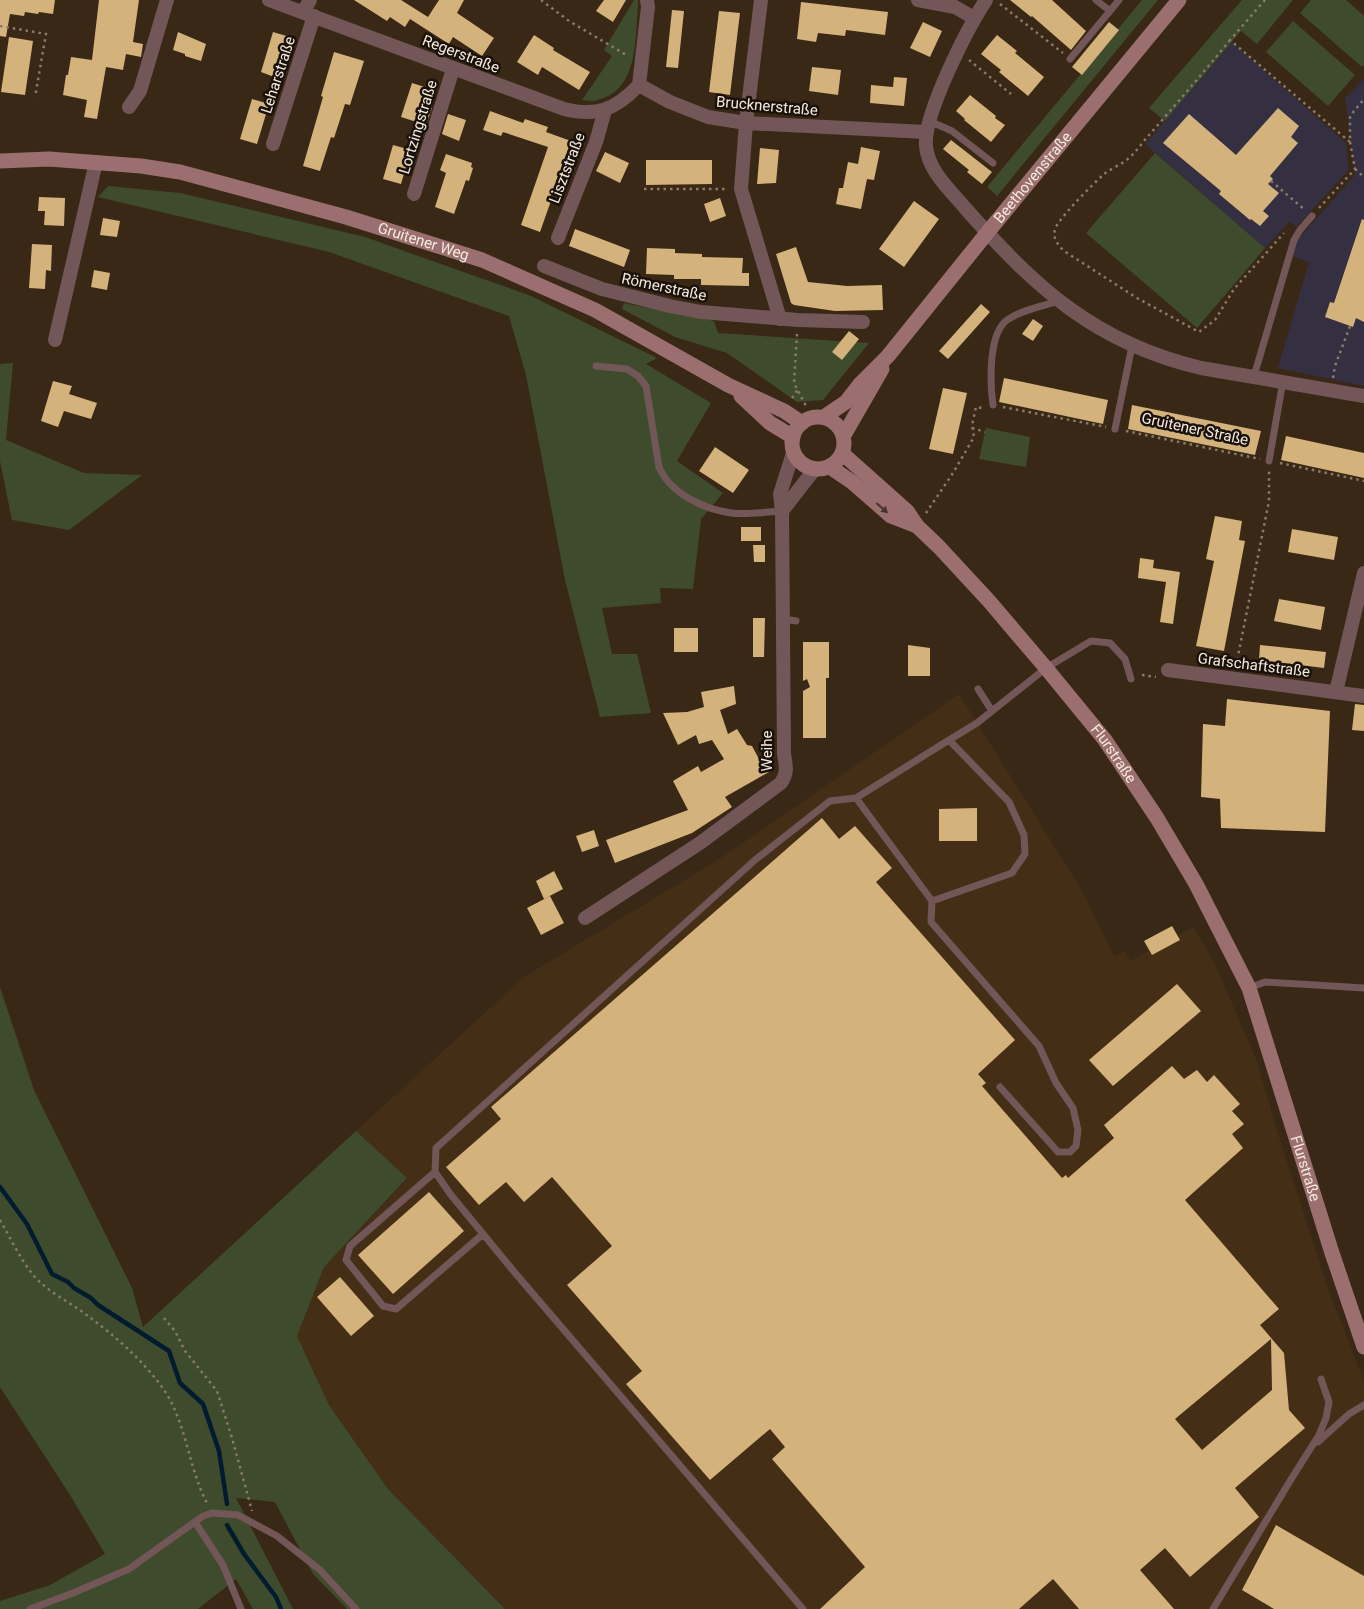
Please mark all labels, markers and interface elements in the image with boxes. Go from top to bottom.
street label: Regerstraße [420,31,502,77]
street label: Leharstraße [257,34,299,116]
street label: Lortzingstraße [395,78,441,176]
street label: Brucknerstraße [715,93,819,119]
street label: Beethovenstraße [990,128,1076,227]
street label: Lisztstraße [545,130,589,206]
street label: Gruitener Weg [376,219,471,264]
street label: Römerstraße [620,269,708,305]
street label: Gruitener Straße [1140,409,1250,449]
one-way arrow [876,502,888,514]
street label: Grafschaftstraße [1197,649,1311,681]
street label: Flurstraße [1087,721,1140,787]
street label: Weihe [758,731,776,771]
street label: Flurstraße [1287,1133,1324,1204]

